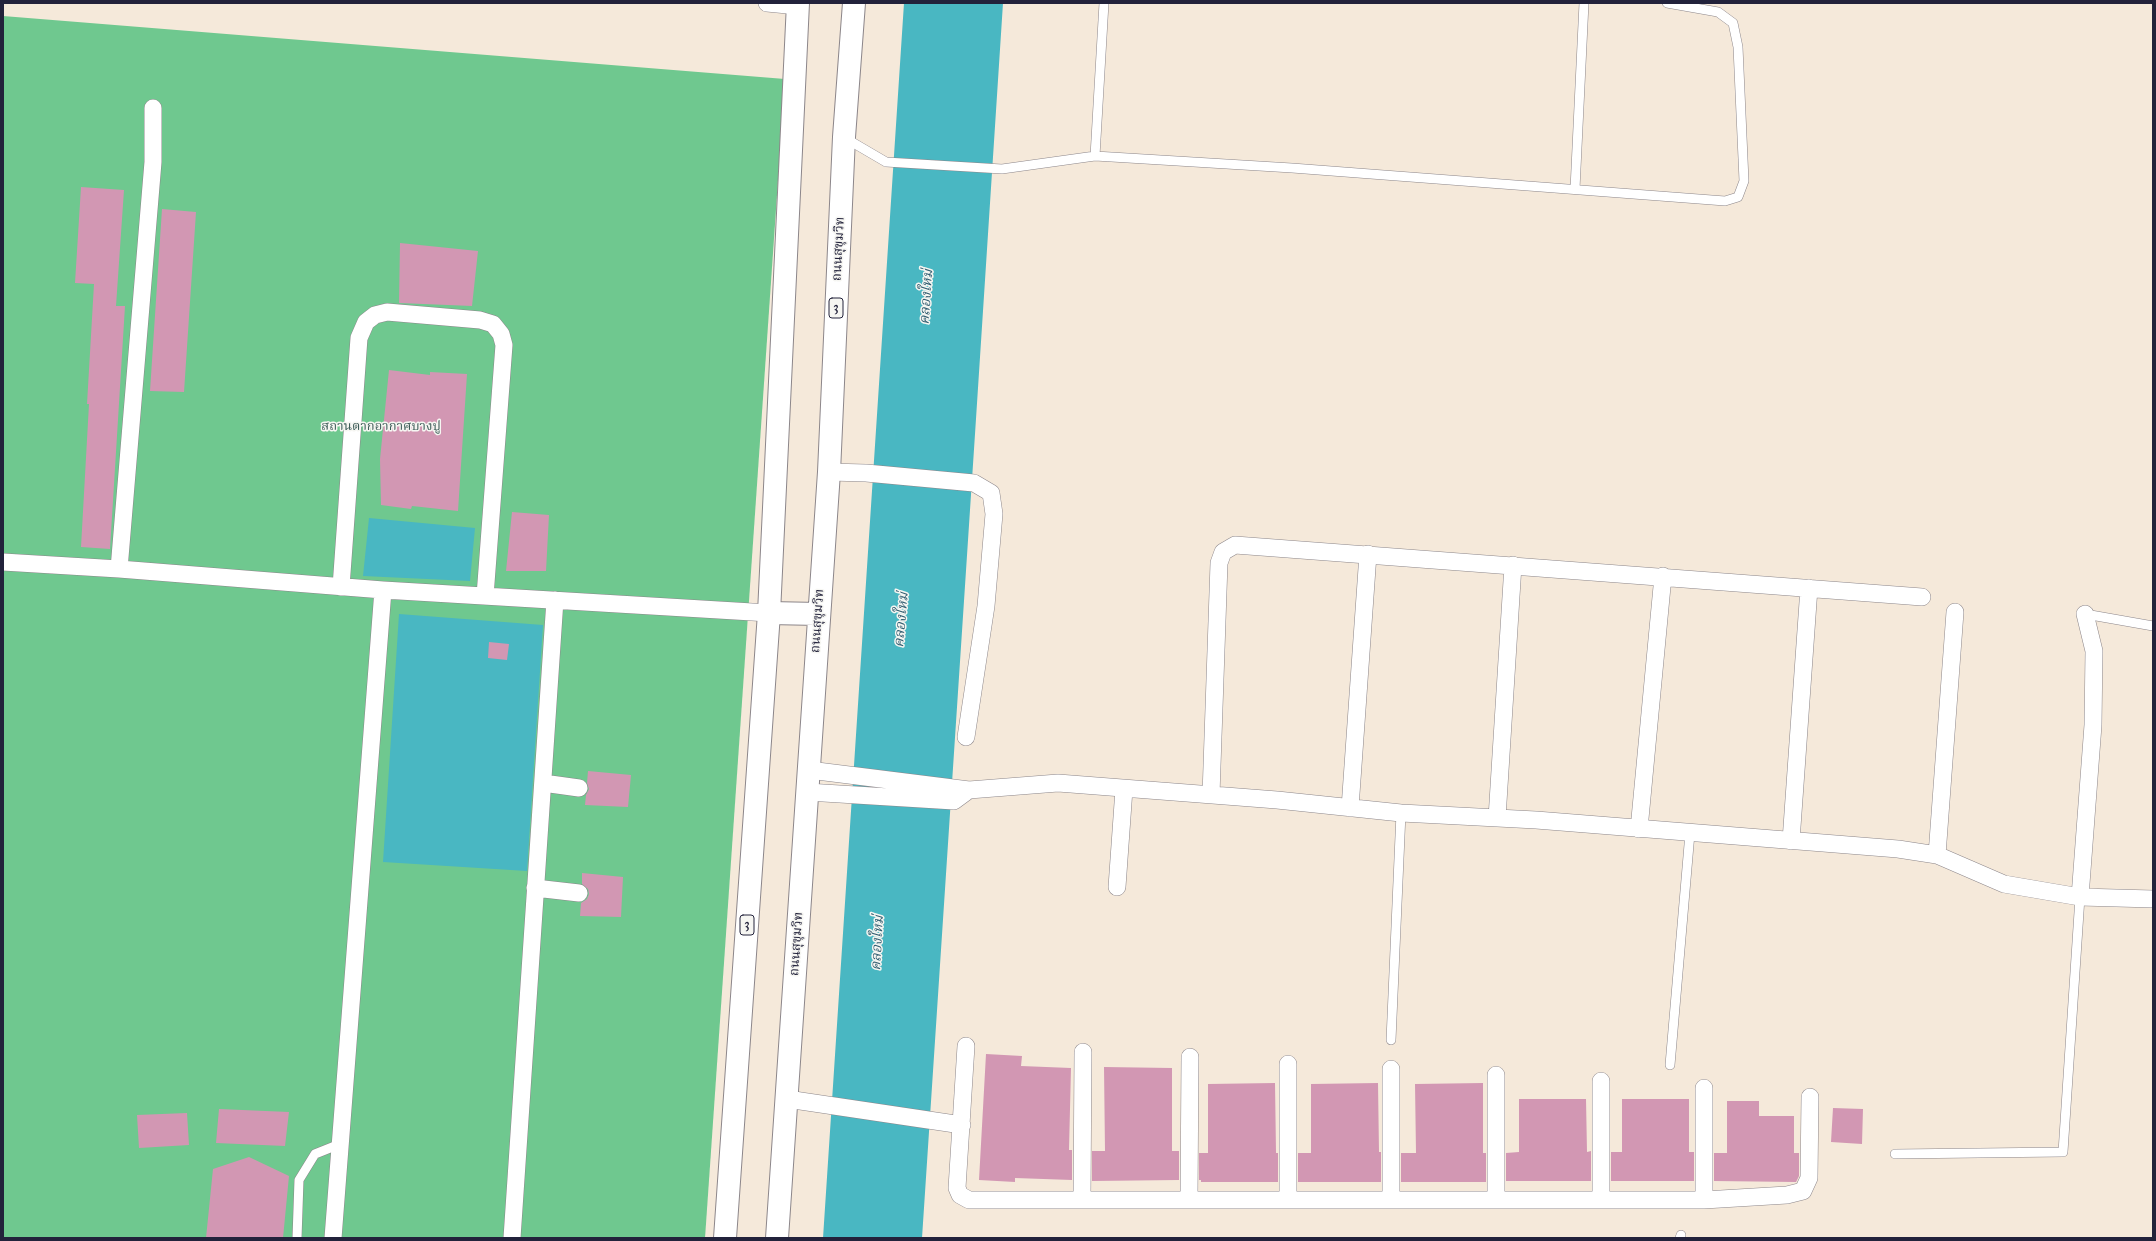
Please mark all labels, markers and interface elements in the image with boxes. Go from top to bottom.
street label: ถนนสุขุมวิท [830,217,848,281]
water label: คลองใหม่ [917,269,937,325]
road number: 3 [829,298,843,318]
park label: สถานตากอากาศบางปู [321,419,441,435]
street label: ถนนสุขุมวิท [808,588,828,654]
water label: คลองใหม่ [891,592,913,648]
street label: ถนนสุขุมวิท [787,911,807,977]
road number: 3 [740,915,754,935]
water label: คลองใหม่ [868,915,888,971]

